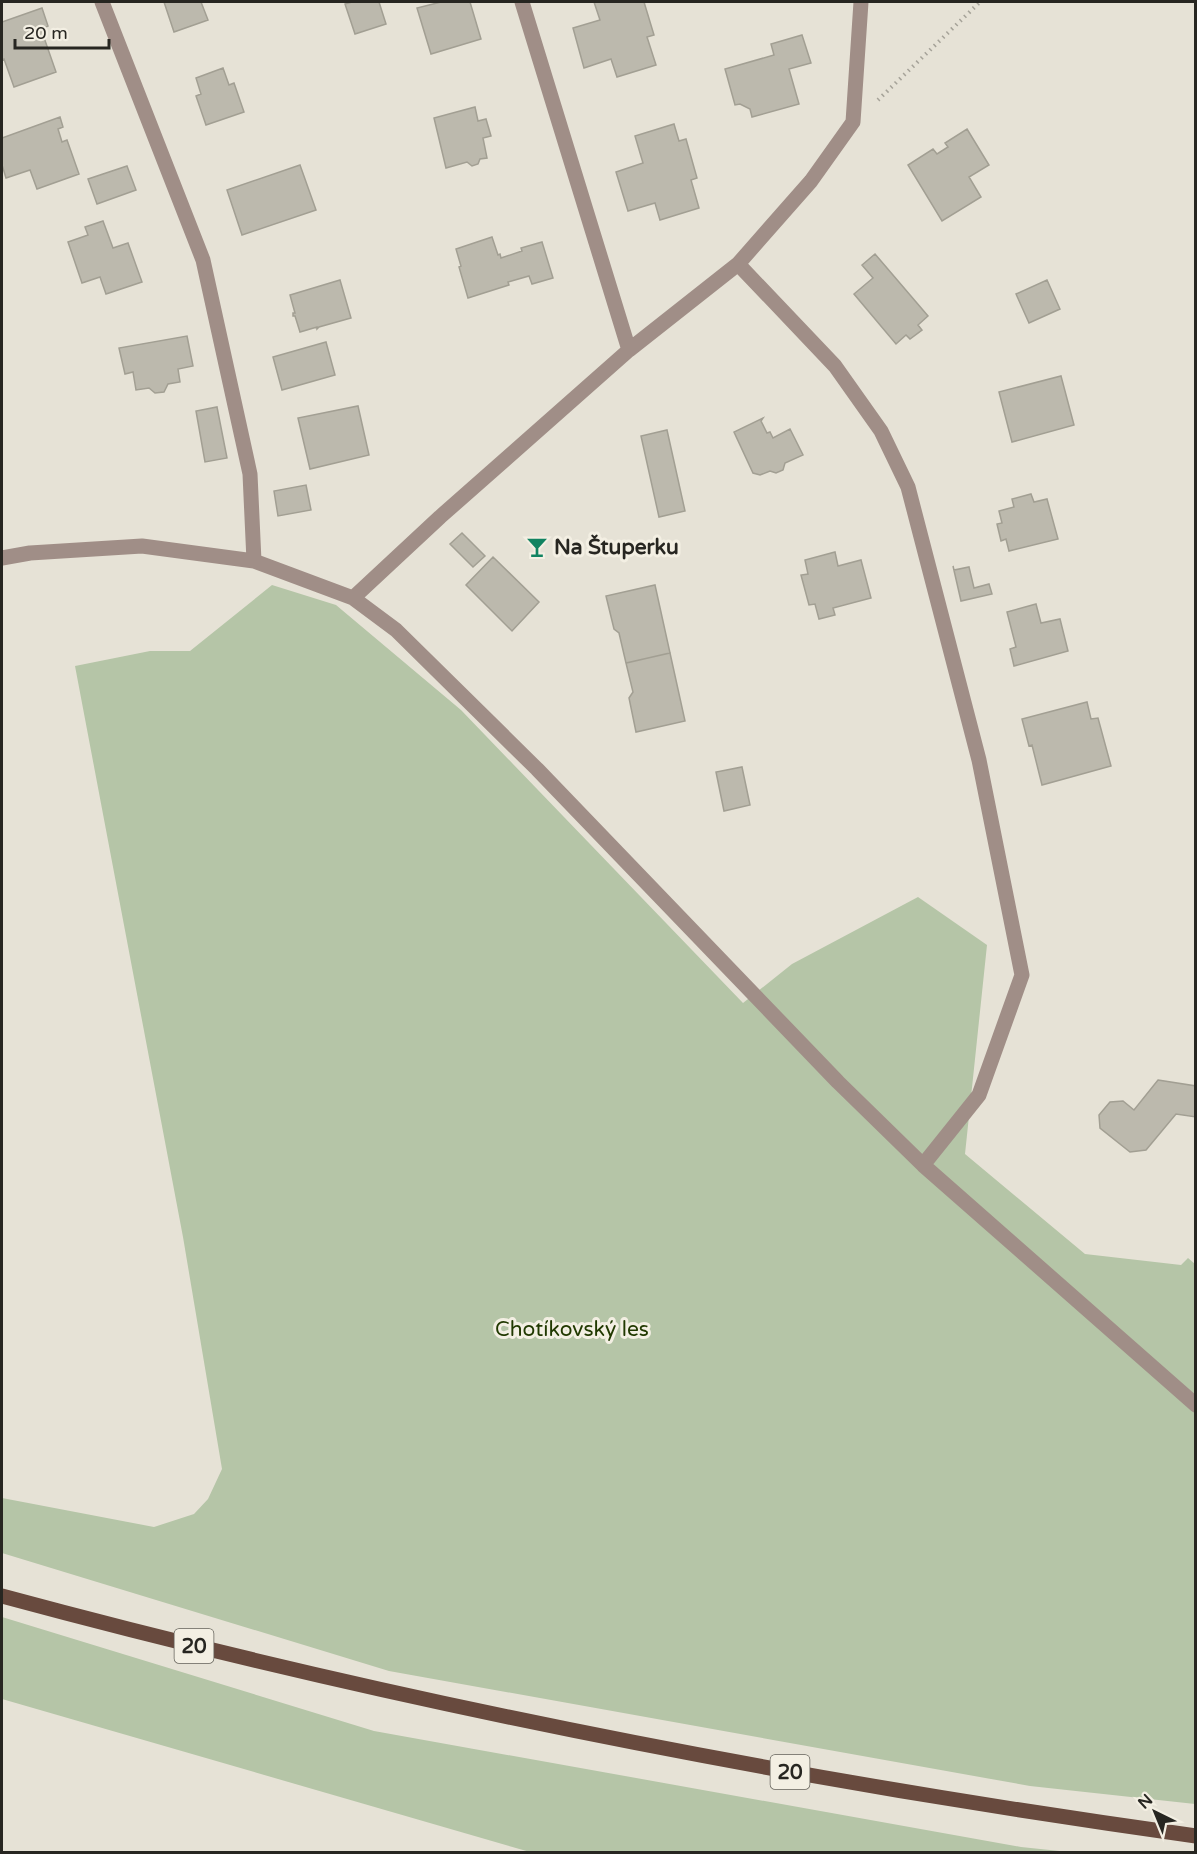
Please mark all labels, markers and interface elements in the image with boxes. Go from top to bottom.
scale bar [15,12,110,50]
text: 20 m [24,22,68,44]
place label: Na Štuperku [554,534,679,560]
bar icon: Na Štuperku [525,535,549,559]
park label: Chotíkovský les [495,1317,649,1342]
road number: 20 [174,1629,214,1663]
road number: 20 [770,1755,810,1789]
north arrow [1125,1782,1185,1842]
text: N [1134,1790,1157,1813]

